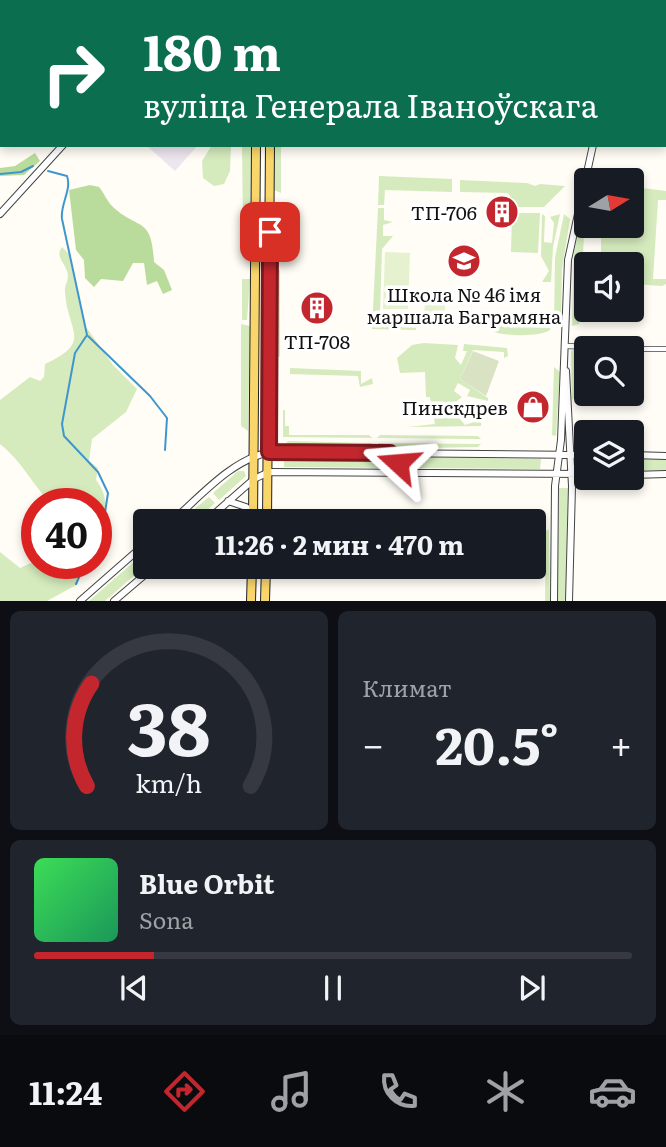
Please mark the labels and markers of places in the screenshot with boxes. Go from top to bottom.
building icon: ТП-706 [483,193,521,231]
place label: ТП-706 [411,198,477,226]
pin [240,202,300,262]
school or university icon: Школа № 46 імя маршала Баграмяна [445,242,483,280]
place label: Школа № 46 імя маршала Баграмяна [367,280,562,330]
building icon: ТП-708 [298,289,336,327]
place label: ТП-708 [284,327,350,355]
shop icon: Пинскдрев [514,388,552,426]
place label: Пинскдрев [402,393,508,421]

